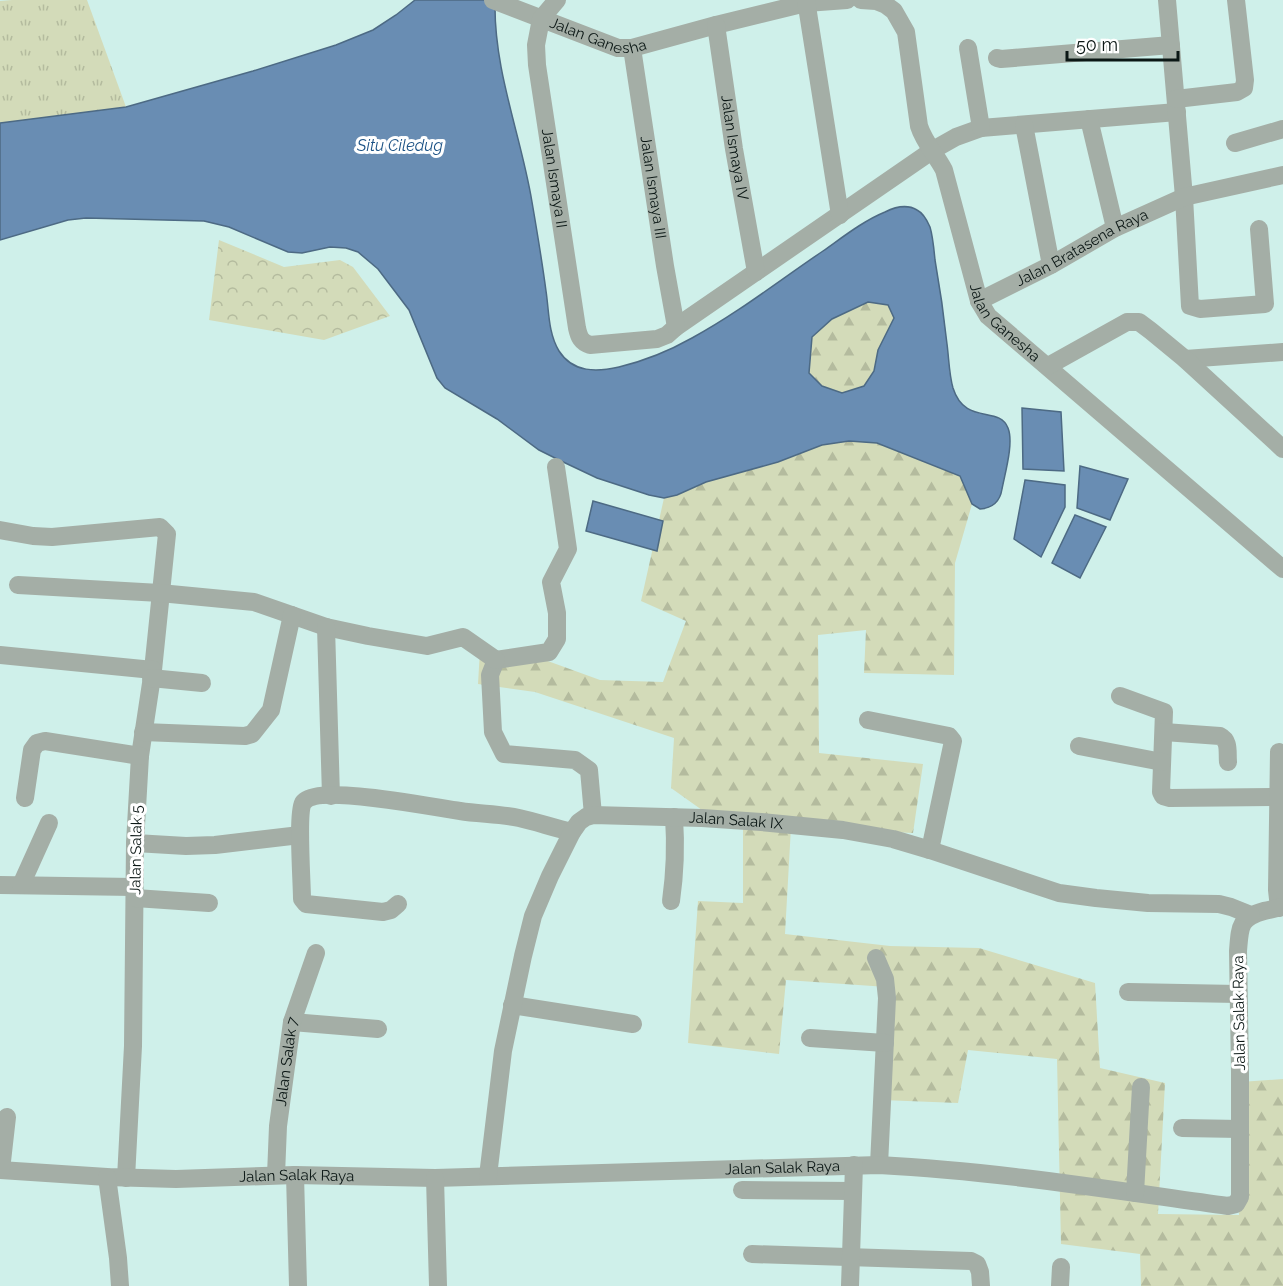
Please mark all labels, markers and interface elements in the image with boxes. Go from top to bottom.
street label: Jalan Ganesha [547,14,648,58]
scale bar [1067,24,1178,62]
text: 50 m [1076,34,1118,55]
street label: Jalan Ismaya IV [717,94,752,202]
street label: Jalan Ismaya II [538,127,571,229]
street label: Jalan Ismaya III [636,135,670,240]
water label: Situ Ciledug [356,136,443,155]
street label: Jalan Bratasena Raya [1013,205,1151,290]
street label: Jalan Ganesha [966,282,1044,366]
street label: Jalan Salak 5 [126,805,146,895]
street label: Jalan Salak IX [688,809,785,833]
street label: Jalan Salak Raya [1229,955,1249,1071]
street label: Jalan Salak 7 [272,1015,302,1107]
street label: Jalan Salak Raya [725,1157,840,1179]
street label: Jalan Salak Raya [239,1166,354,1186]

